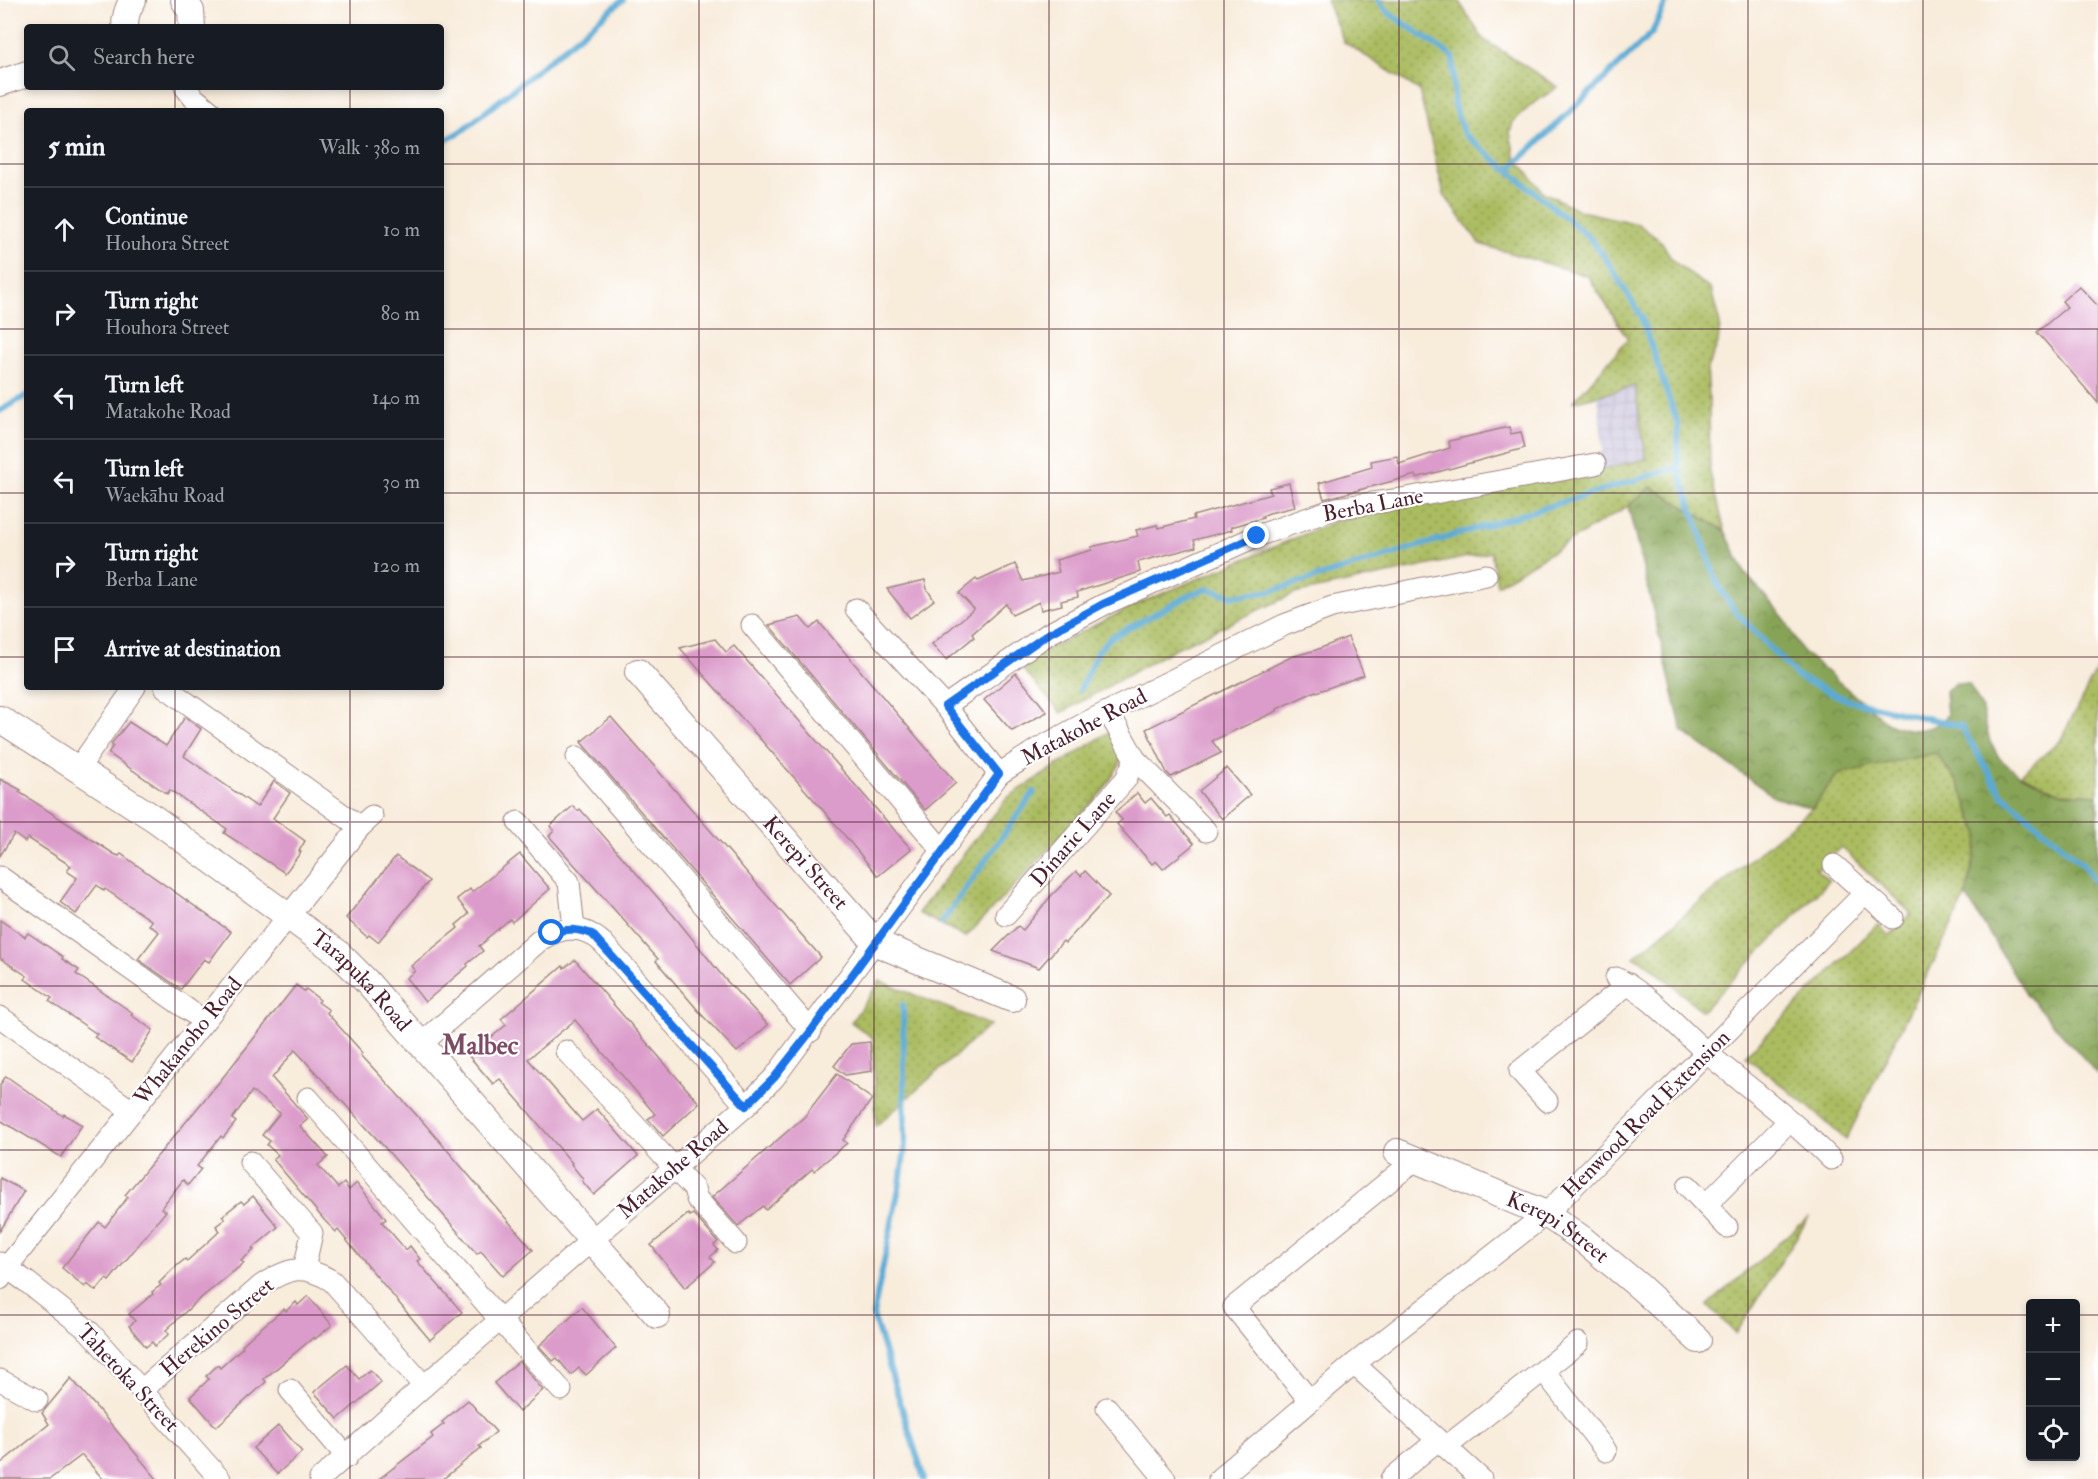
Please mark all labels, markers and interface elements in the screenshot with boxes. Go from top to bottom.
search box [24,24,444,90]
icon: search [45,41,78,74]
text: Search here [93,43,195,71]
text: 5 min [48,131,105,163]
text: Walk · 380 m [319,135,420,160]
text: Continue [105,203,188,231]
icon: ahead [48,213,81,246]
text: 10 m [383,217,420,242]
text: Houhora Street [105,231,229,256]
text: Turn right [105,287,198,315]
icon: right [48,297,81,330]
text: 80 m [381,301,420,326]
text: Houhora Street [105,315,229,340]
text: Turn left [105,371,184,399]
icon: left [48,381,81,414]
text: 140 m [372,385,420,410]
text: Matakohe Road [105,399,231,424]
text: Turn left [105,455,184,483]
icon: left [48,465,81,498]
text: 30 m [382,469,420,494]
street label: Berba Lane [1320,482,1426,528]
text: Waekāhu Road [105,483,225,508]
route end [1243,522,1269,548]
text: Turn right [105,539,198,567]
icon: right [48,549,81,582]
text: 120 m [373,553,420,578]
text: Berba Lane [105,567,198,592]
icon: arrive [48,633,81,666]
text: Arrive at destination [105,635,281,663]
street label: Matakohe Road [1016,682,1152,772]
street label: Dinaric Lane [1024,786,1122,892]
street label: Kerepi Street [757,810,854,916]
route start [538,919,564,945]
street label: Tarapuka Road [305,923,418,1037]
street label: Whakanoho Road [127,971,248,1112]
street label: Henwood Road Extension [1556,1024,1736,1204]
district label: Malbec [441,1030,519,1062]
street label: Matakohe Road [612,1113,735,1225]
street label: Kerepi Street [1502,1185,1615,1269]
street label: Herekino Street [154,1271,280,1383]
map controls [2026,1299,2080,1461]
button: + [2026,1299,2080,1353]
street label: Tahetoka Street [71,1318,185,1438]
button: − [2026,1353,2080,1407]
button: locate [2026,1407,2080,1461]

